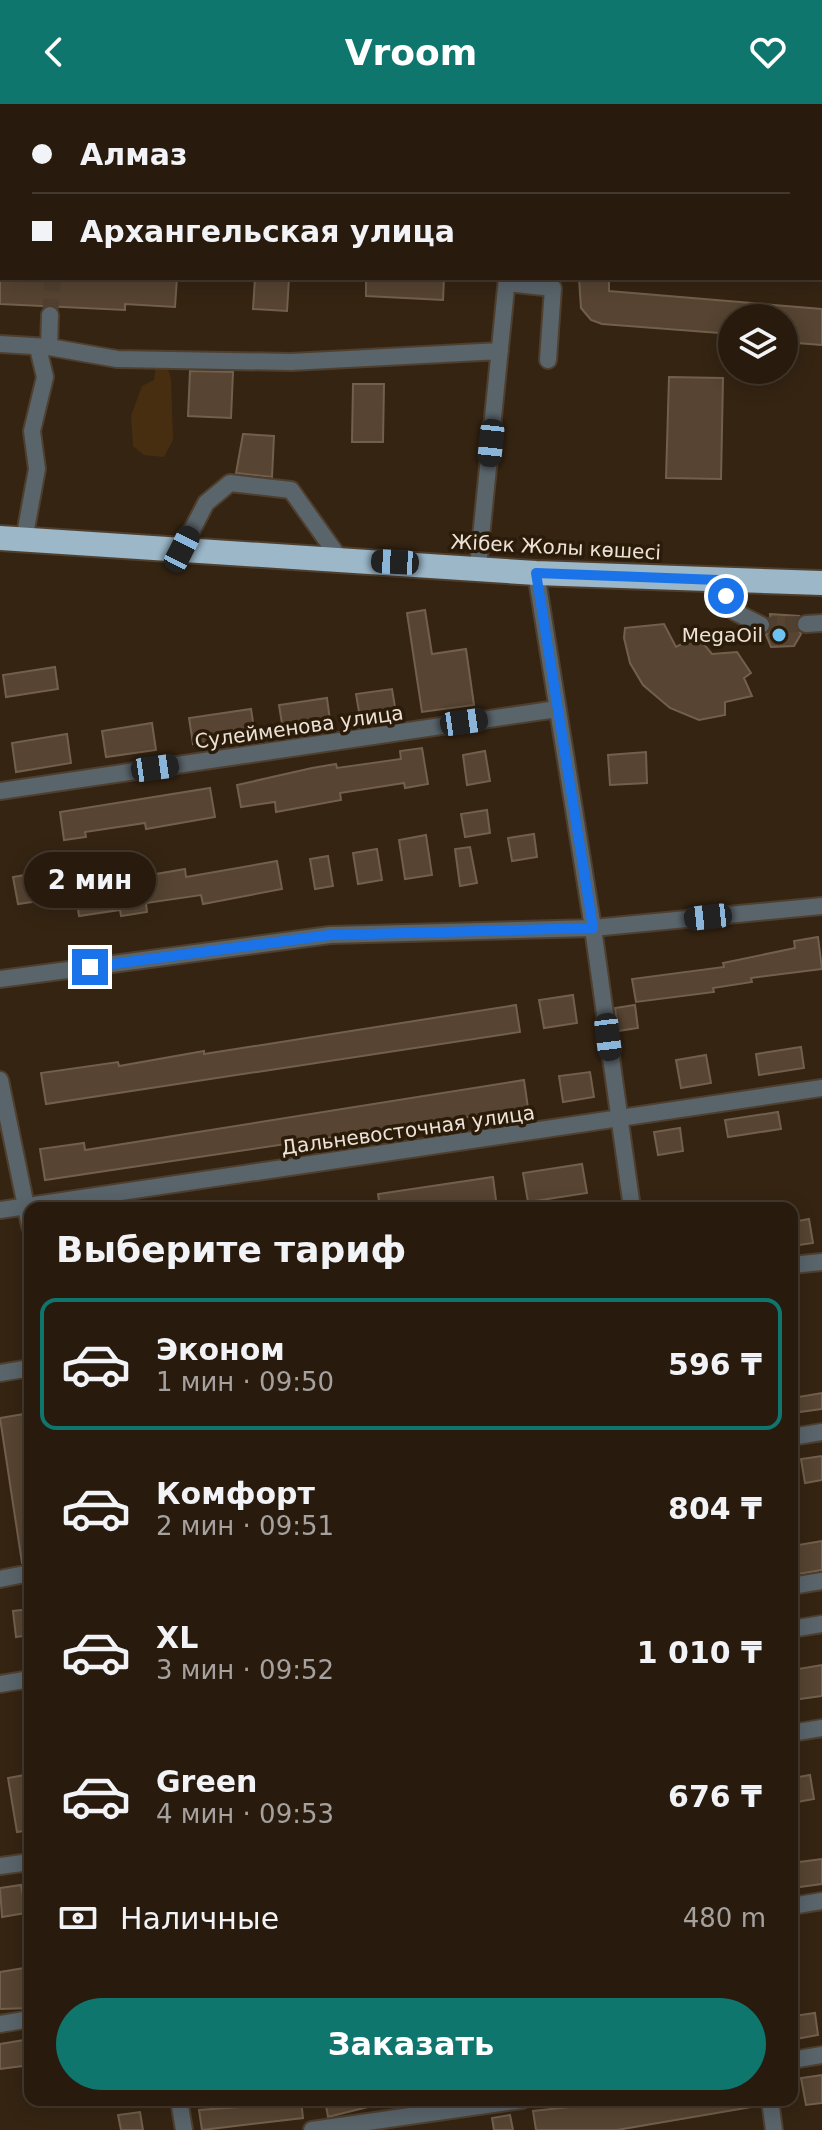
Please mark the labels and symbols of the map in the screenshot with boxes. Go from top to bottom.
car [477,418,505,468]
car [160,522,204,576]
street label: Жібек Жолы көшесі [450,530,662,564]
car [370,549,420,575]
route start [708,578,744,614]
place label: MegaOil [682,623,763,647]
marker: MegaOil [770,626,788,644]
street label: Сулейменова улица [193,700,405,754]
car [439,707,489,737]
car [130,753,180,783]
callout: 2 мин [24,851,156,907]
car [683,903,733,931]
route end [72,949,108,985]
car [593,1012,623,1062]
street label: Дальневосточная улица [280,1100,536,1160]

